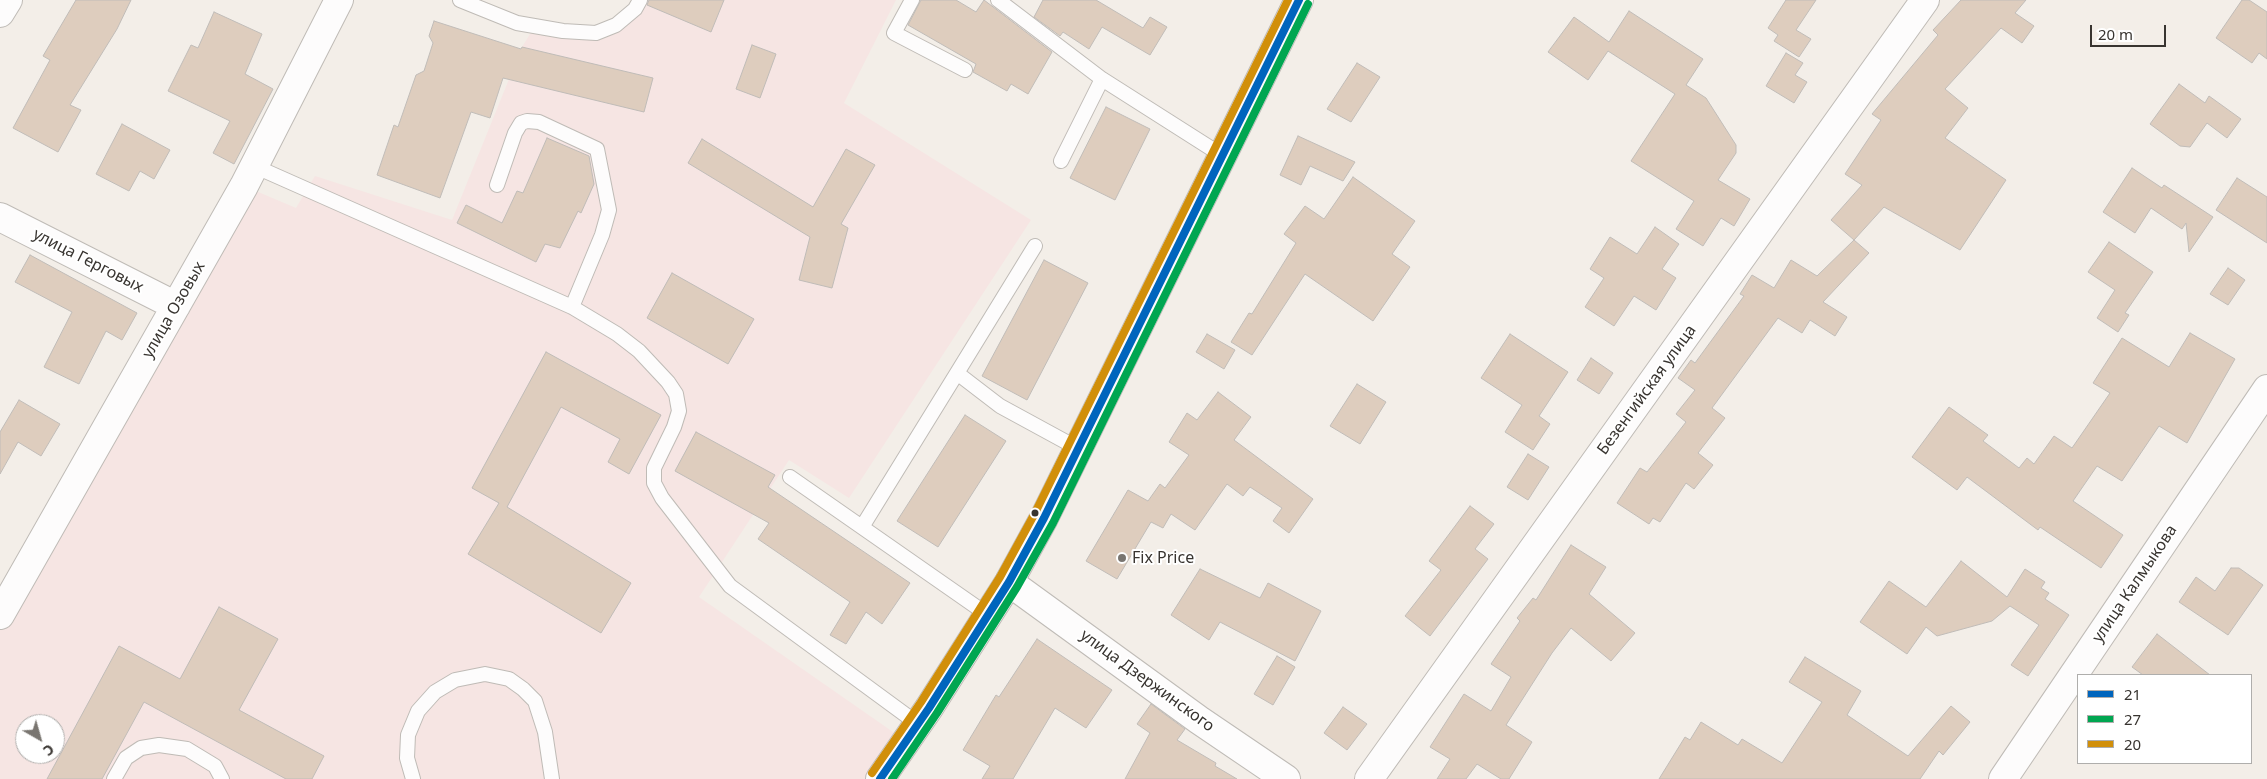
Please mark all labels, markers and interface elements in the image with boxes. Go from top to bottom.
scale bar [2092,15,2168,47]
text: 20 m [2098,24,2133,44]
street label: улица Герговых [30,225,146,297]
street label: улица Озовых [139,258,209,362]
street label: Безенгийская улица [1593,321,1701,459]
unlabelled marker [1030,508,1040,518]
street label: улица Калмыкова [2089,522,2181,646]
place label: Fix Price [1132,548,1194,568]
marker: Fix Price [1116,552,1128,564]
street label: улица Дзержинского [1076,626,1218,736]
legend [2077,674,2252,764]
text: 21 [2124,684,2141,704]
text: 27 [2124,709,2141,729]
north arrow [15,714,65,764]
text: 20 [2124,734,2141,754]
text: С [40,740,58,761]

